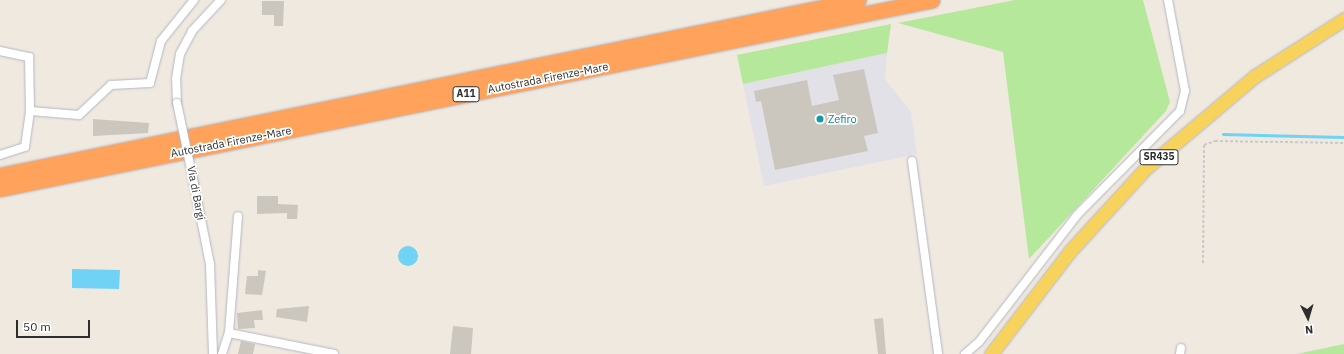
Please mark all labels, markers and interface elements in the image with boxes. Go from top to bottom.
street label: Autostrada Firenze-Mare [487,60,609,96]
road number: A11 [452,86,480,102]
place label: Zefiro [828,112,857,126]
marker: Zefiro [815,114,825,124]
street label: Autostrada Firenze-Mare [170,124,292,160]
road number: SR435 [1139,149,1179,165]
street label: Via di Bargi [184,165,208,221]
north arrow [1288,298,1328,338]
scale bar [18,312,92,338]
text: 50 m [23,319,51,334]
text: N [1304,323,1314,337]

